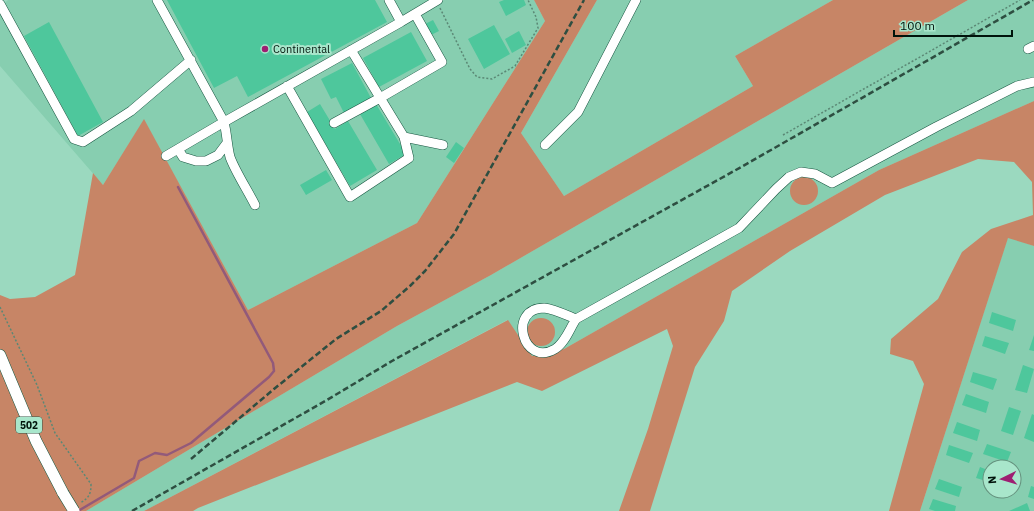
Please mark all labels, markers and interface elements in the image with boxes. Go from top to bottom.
scale bar [894,12,1012,38]
text: 100 m [900,18,935,33]
place label: Continental [273,42,330,56]
marker: Continental [260,44,270,54]
road number: 502 [16,417,42,433]
north arrow [982,459,1022,499]
text: N [985,475,999,484]

